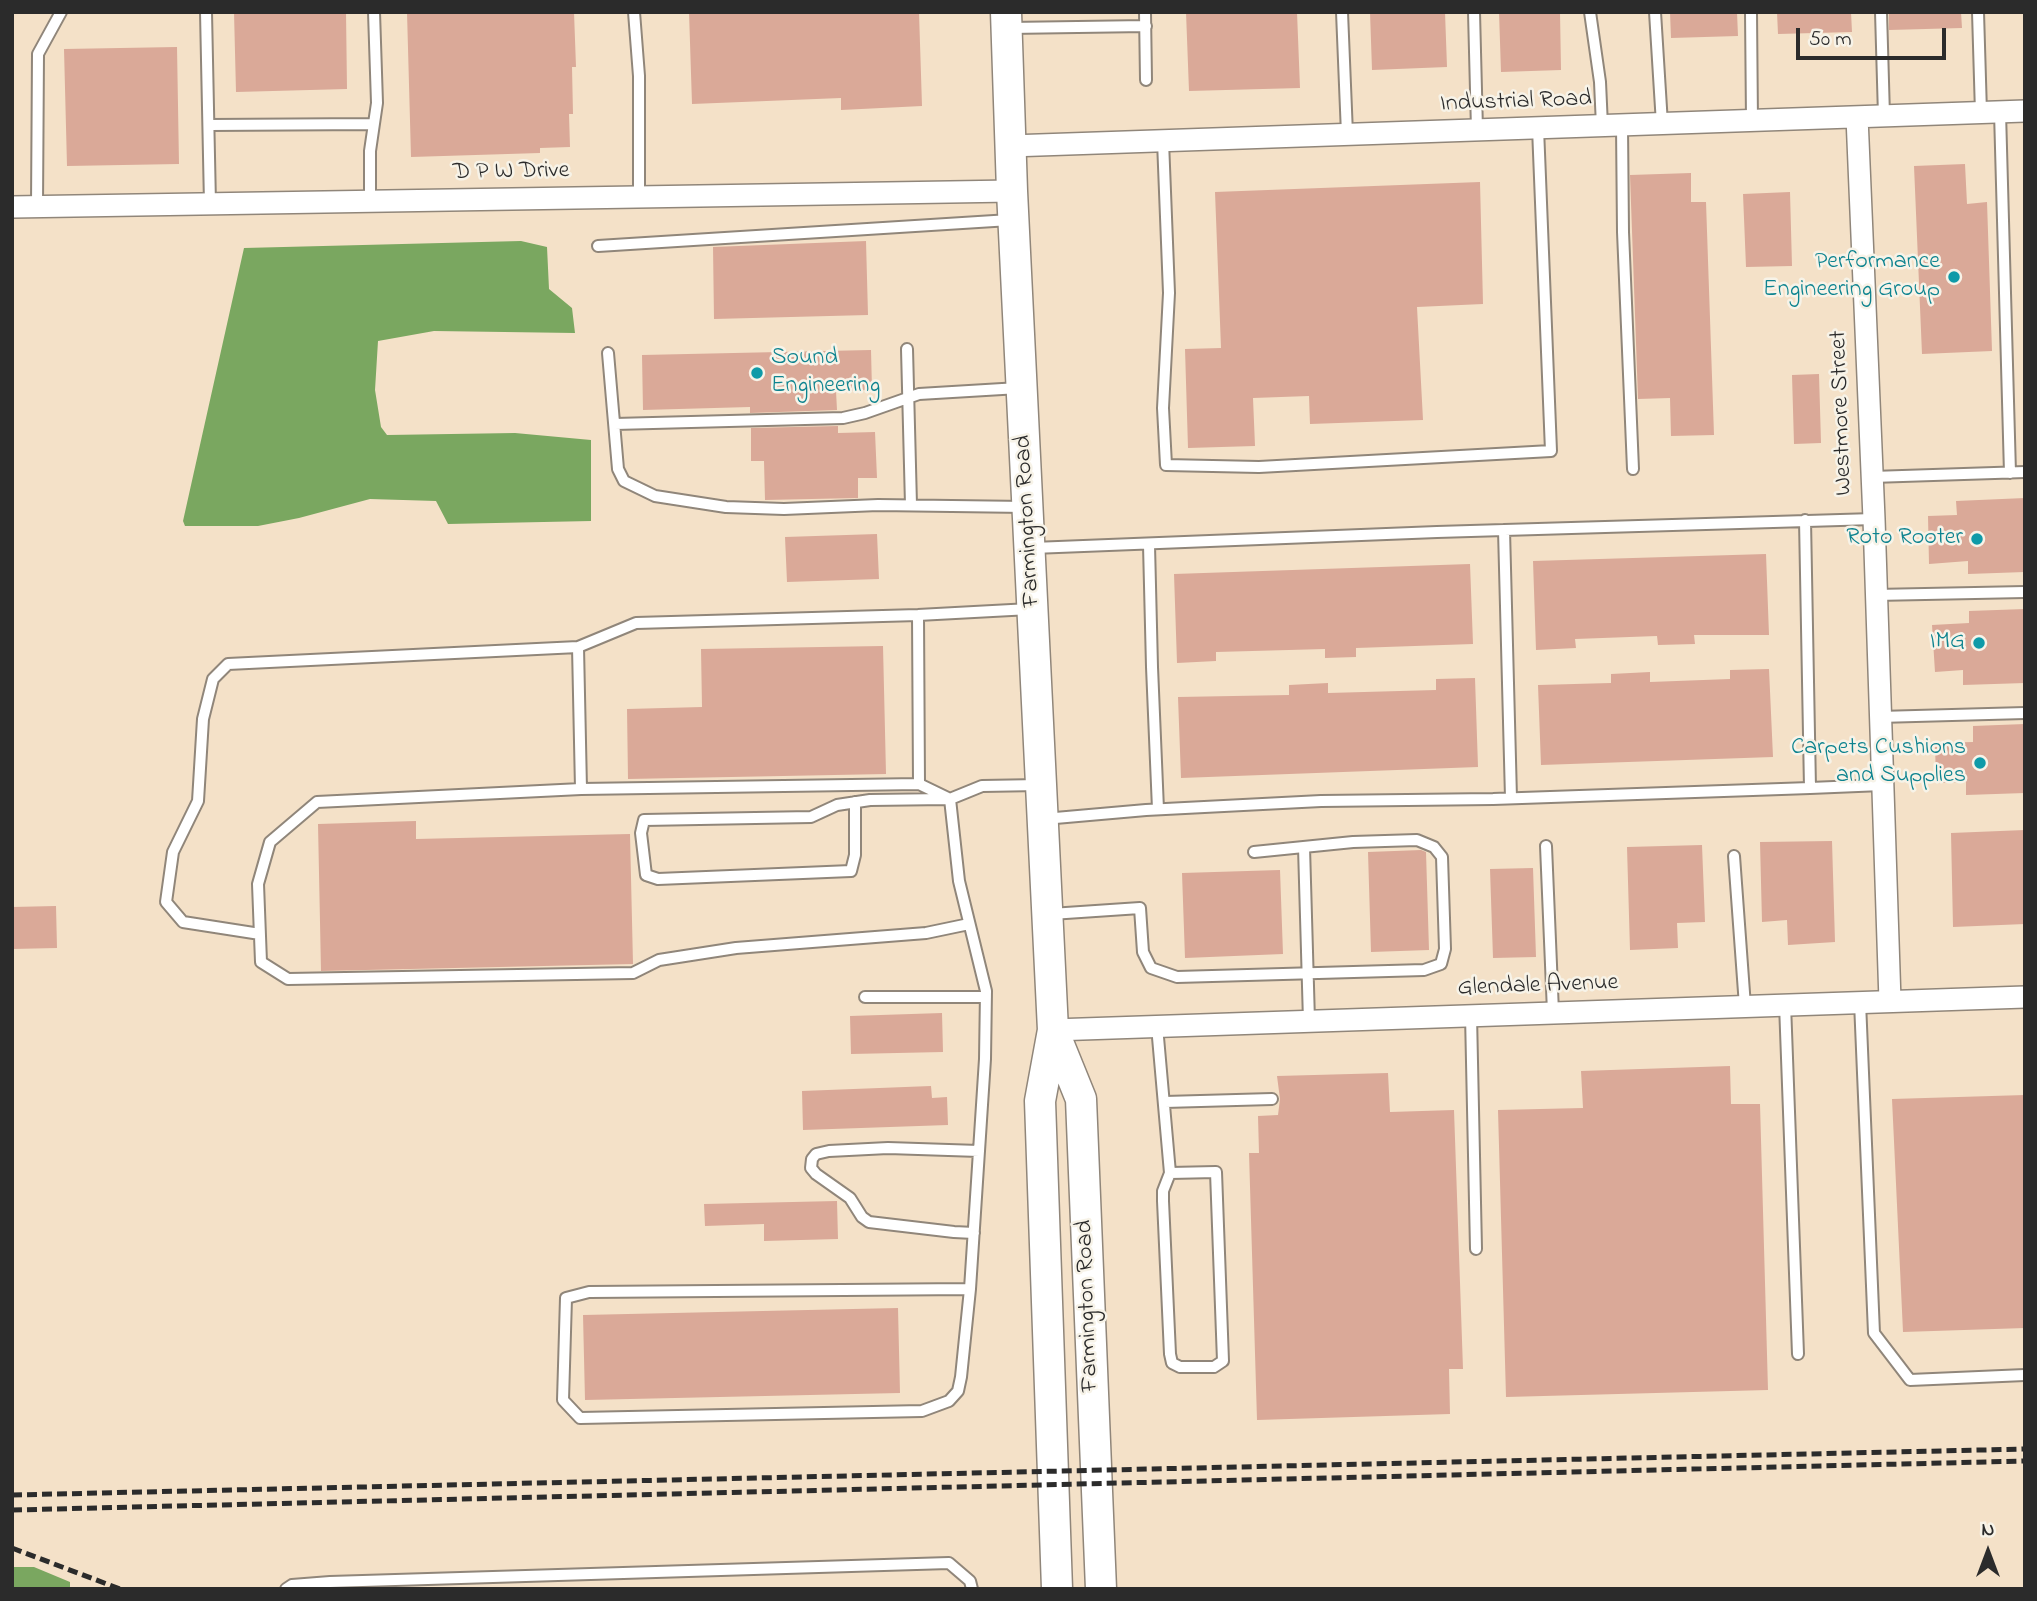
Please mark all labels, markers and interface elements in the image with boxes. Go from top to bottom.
scale bar [1799,14,1950,58]
text: 50 m [1809,25,1852,55]
street label: Industrial Road [1440,86,1592,120]
street label: D P W Drive [452,158,570,188]
place label: Performance Engineering Group [1763,249,1940,305]
marker: Performance Engineering Group [1946,269,1962,285]
street label: Westmore Street [1826,330,1860,496]
place label: Sound Engineering [771,345,880,401]
marker: Sound Engineering [749,365,765,381]
street label: Farmington Road [1010,434,1048,608]
place label: Roto Rooter [1846,525,1963,553]
marker: Roto Rooter [1969,531,1985,547]
place label: IMG [1930,629,1965,657]
marker: IMG [1971,635,1987,651]
place label: Carpets Cushions and Supplies [1791,735,1966,791]
marker: Carpets Cushions and Supplies [1972,755,1988,771]
street label: Glendale Avenue [1457,970,1619,1004]
street label: Farmington Road [1072,1219,1106,1393]
north arrow [1953,1517,2023,1587]
text: N [1982,1517,1994,1544]

